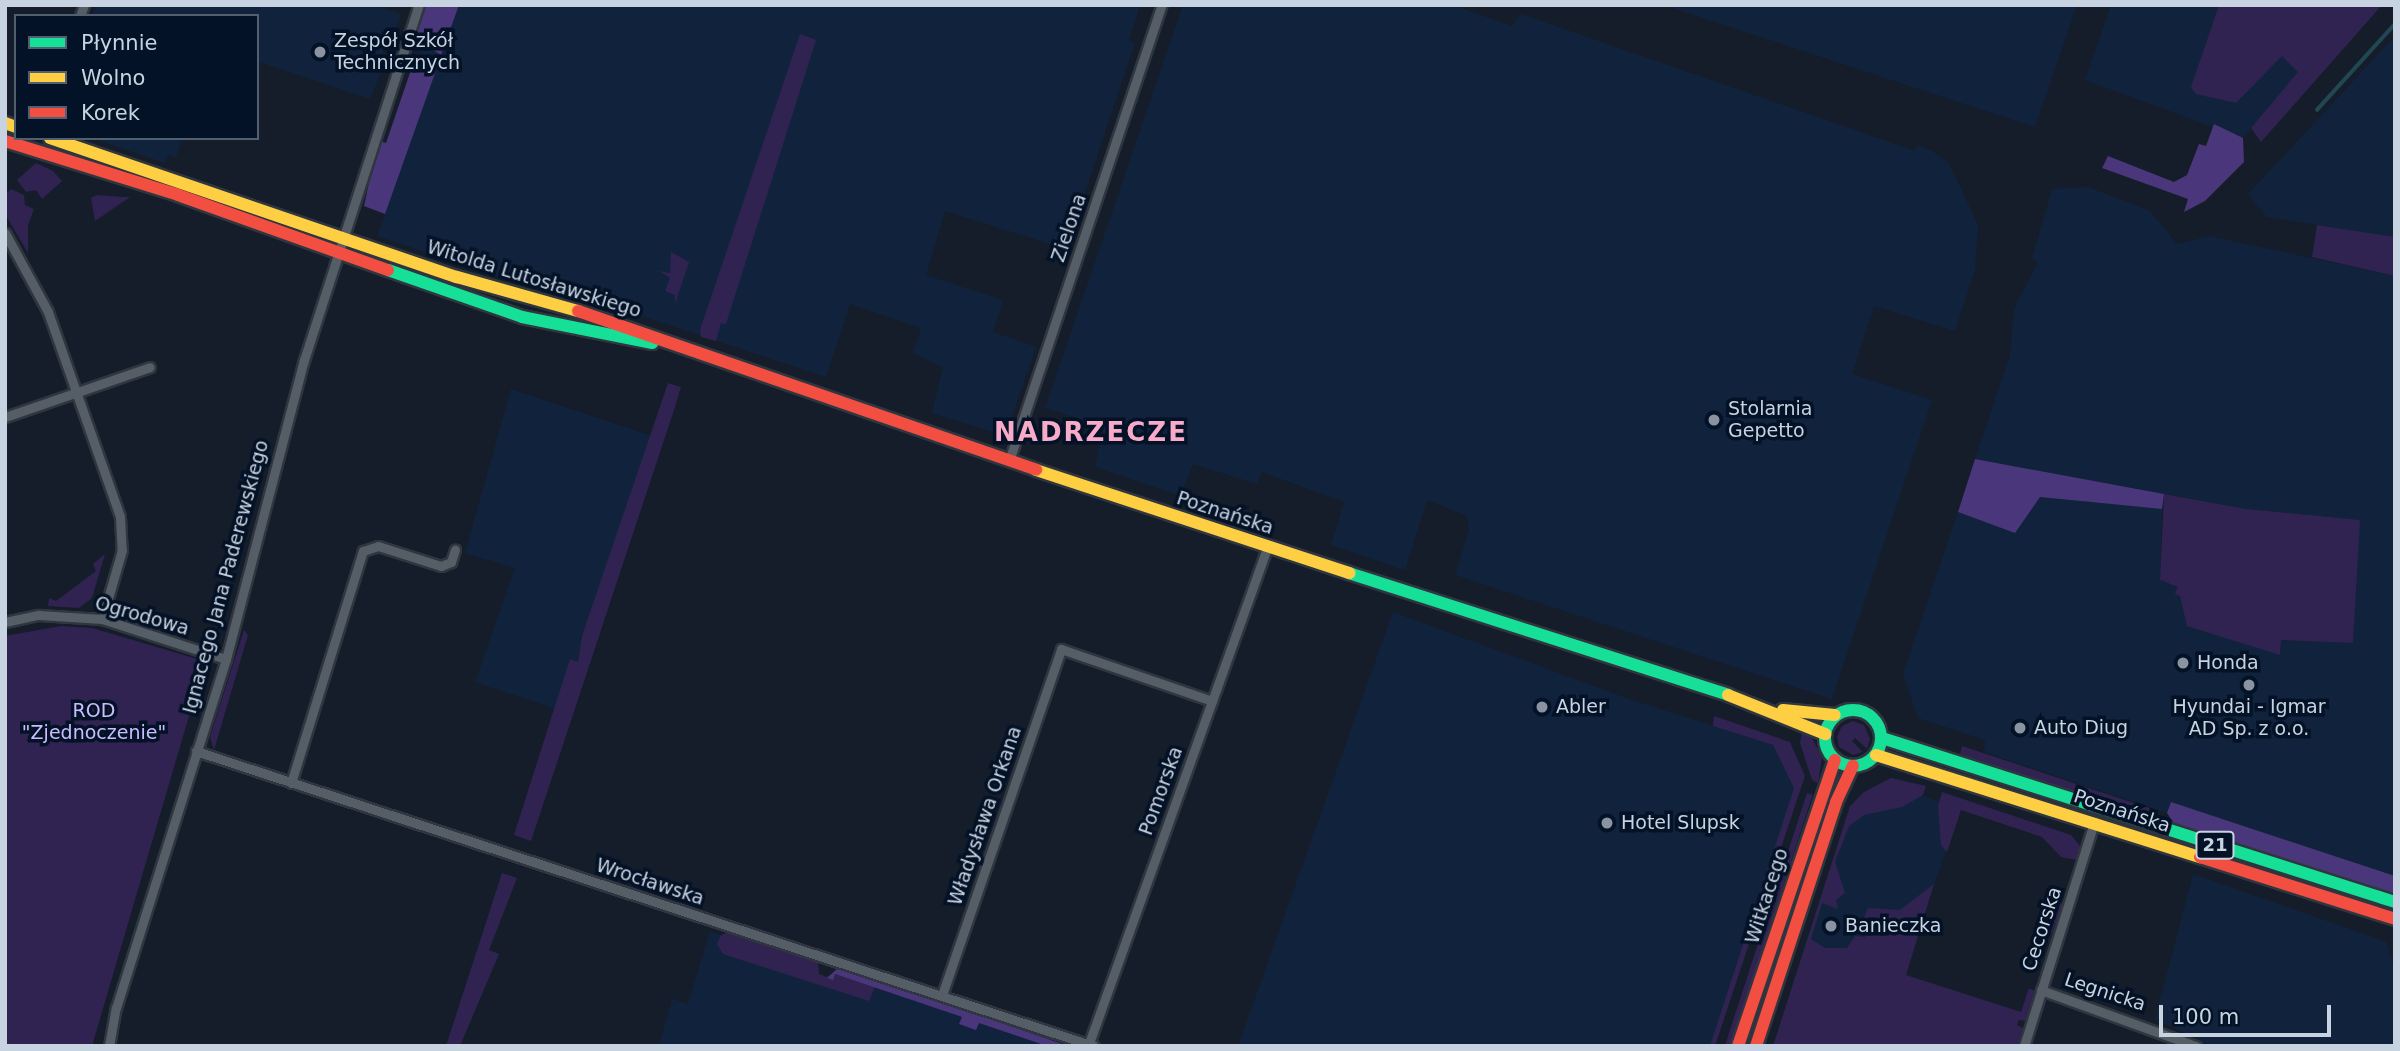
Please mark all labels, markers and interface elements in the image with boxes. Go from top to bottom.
legend [14,14,259,140]
place label: Zespół Szkół Technicznych [334,30,460,74]
text: Płynnie [81,31,157,55]
marker: Zespół Szkół Technicznych [312,44,328,60]
text: Wolno [81,66,145,90]
text: Korek [81,101,140,125]
street label: Zielona [1047,191,1091,265]
street label: Witolda Lutosławskiego [424,235,644,323]
place label: Stolarnia Gepetto [1728,398,1812,442]
marker: Stolarnia Gepetto [1706,412,1722,428]
district label: NADRZECZE [995,417,1187,449]
street label: Ignacego Jana Paderewskiego [178,438,274,716]
street label: Poznańska [1174,487,1276,539]
street label: Ogrodowa [92,592,192,640]
place label: Honda [2197,652,2259,674]
marker: Honda [2175,655,2191,671]
marker: Hyundai - Igmar AD Sp. z o.o. [2241,677,2257,693]
place label: Abler [1556,696,1606,718]
place label: Hyundai - Igmar AD Sp. z o.o. [2172,696,2326,740]
marker: Abler [1534,699,1550,715]
park label: ROD "Zjednoczenie" [22,700,166,744]
place label: Auto Diug [2034,717,2128,739]
marker: Auto Diug [2012,720,2028,736]
street label: Władysława Orkana [944,723,1026,909]
street label: Pomorska [1134,744,1188,838]
street label: Poznańska [2071,785,2173,837]
place label: Hotel Slupsk [1621,812,1740,834]
marker: Hotel Slupsk [1599,815,1615,831]
road number: 21 [2194,830,2236,860]
street label: Witkacego [1741,845,1793,947]
street label: Wrocławska [593,854,707,910]
street label: Cecorska [2018,884,2066,974]
place label: Banieczka [1845,915,1941,937]
marker: Banieczka [1823,918,1839,934]
street label: Legnicka [2061,968,2149,1016]
scale bar [2162,992,2334,1036]
text: 100 m [2172,1005,2239,1029]

